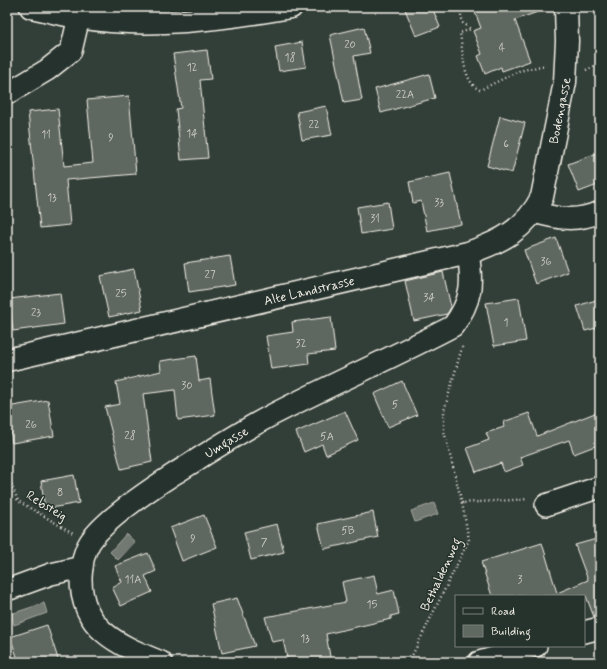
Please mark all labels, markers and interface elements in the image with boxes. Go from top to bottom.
house number: 20 [344,38,356,52]
house number: 4 [499,41,506,55]
house number: 18 [285,51,295,65]
house number: 12 [187,61,198,75]
street label: Bodengasse [546,77,575,146]
house number: 22A [396,88,414,102]
house number: 22 [308,118,320,132]
house number: 14 [186,127,198,141]
house number: 11 [41,128,51,142]
house number: 9 [108,131,114,145]
house number: 6 [503,137,509,151]
house number: 13 [47,191,57,205]
house number: 33 [434,196,444,210]
house number: 31 [370,212,380,226]
house number: 36 [540,255,552,269]
house number: 27 [205,268,216,282]
street label: Alte Landstrasse [262,273,356,310]
house number: 25 [115,287,127,301]
house number: 34 [423,291,435,305]
house number: 23 [31,306,41,320]
house number: 1 [504,316,509,330]
house number: 32 [296,337,307,351]
house number: 30 [181,379,193,393]
house number: 5 [392,398,399,412]
house number: 26 [25,418,37,432]
street label: Umgasse [202,423,252,463]
house number: 28 [124,429,136,443]
house number: 5A [320,430,334,444]
house number: 8 [57,486,63,500]
street label: Rebsteig [23,487,70,525]
house number: 5B [341,524,355,538]
house number: 9 [190,532,196,546]
street label: Bethaldenweg [417,535,468,615]
house number: 7 [261,536,268,550]
house number: 11A [125,573,141,587]
house number: 3 [518,573,523,587]
legend [455,595,585,647]
house number: 15 [367,598,378,612]
text: Road [491,604,515,620]
text: Building [491,624,531,641]
house number: 13 [300,632,310,646]

